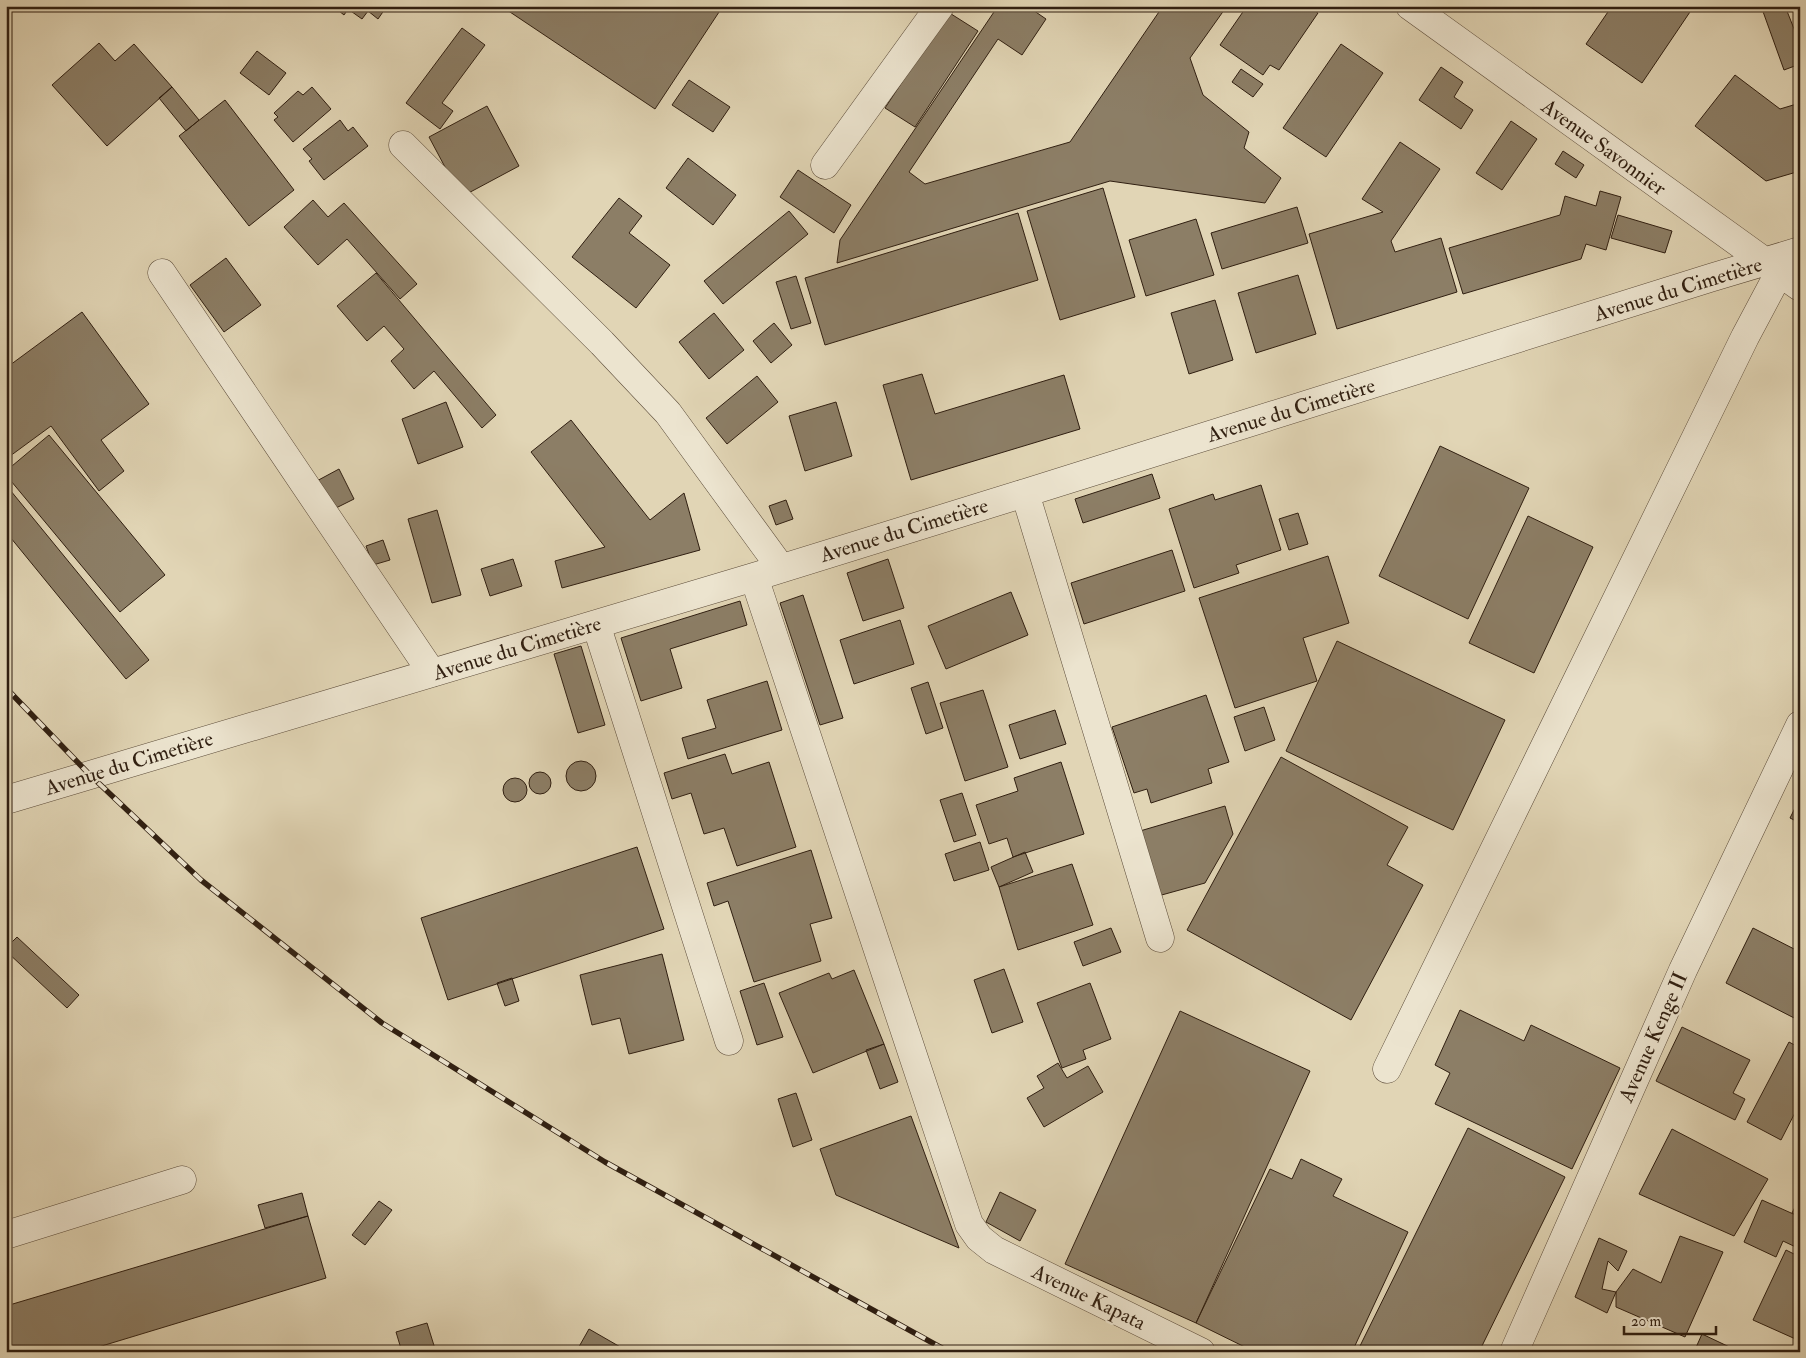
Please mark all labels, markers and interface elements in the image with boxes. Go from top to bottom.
street label: Avenue Savonnier [1535,92,1672,202]
street label: Avenue du Cimetière [1590,251,1766,328]
street label: Avenue du Cimetière [1203,372,1379,449]
street label: Avenue du Cimetière [816,492,992,569]
street label: Avenue du Cimetière [429,610,605,687]
street label: Avenue du Cimetière [41,725,217,802]
street label: Avenue Kenge II [1612,968,1694,1107]
street label: Avenue Kapata [1027,1258,1150,1337]
scale bar [1624,1303,1716,1335]
text: 20 m [1631,1312,1661,1331]

